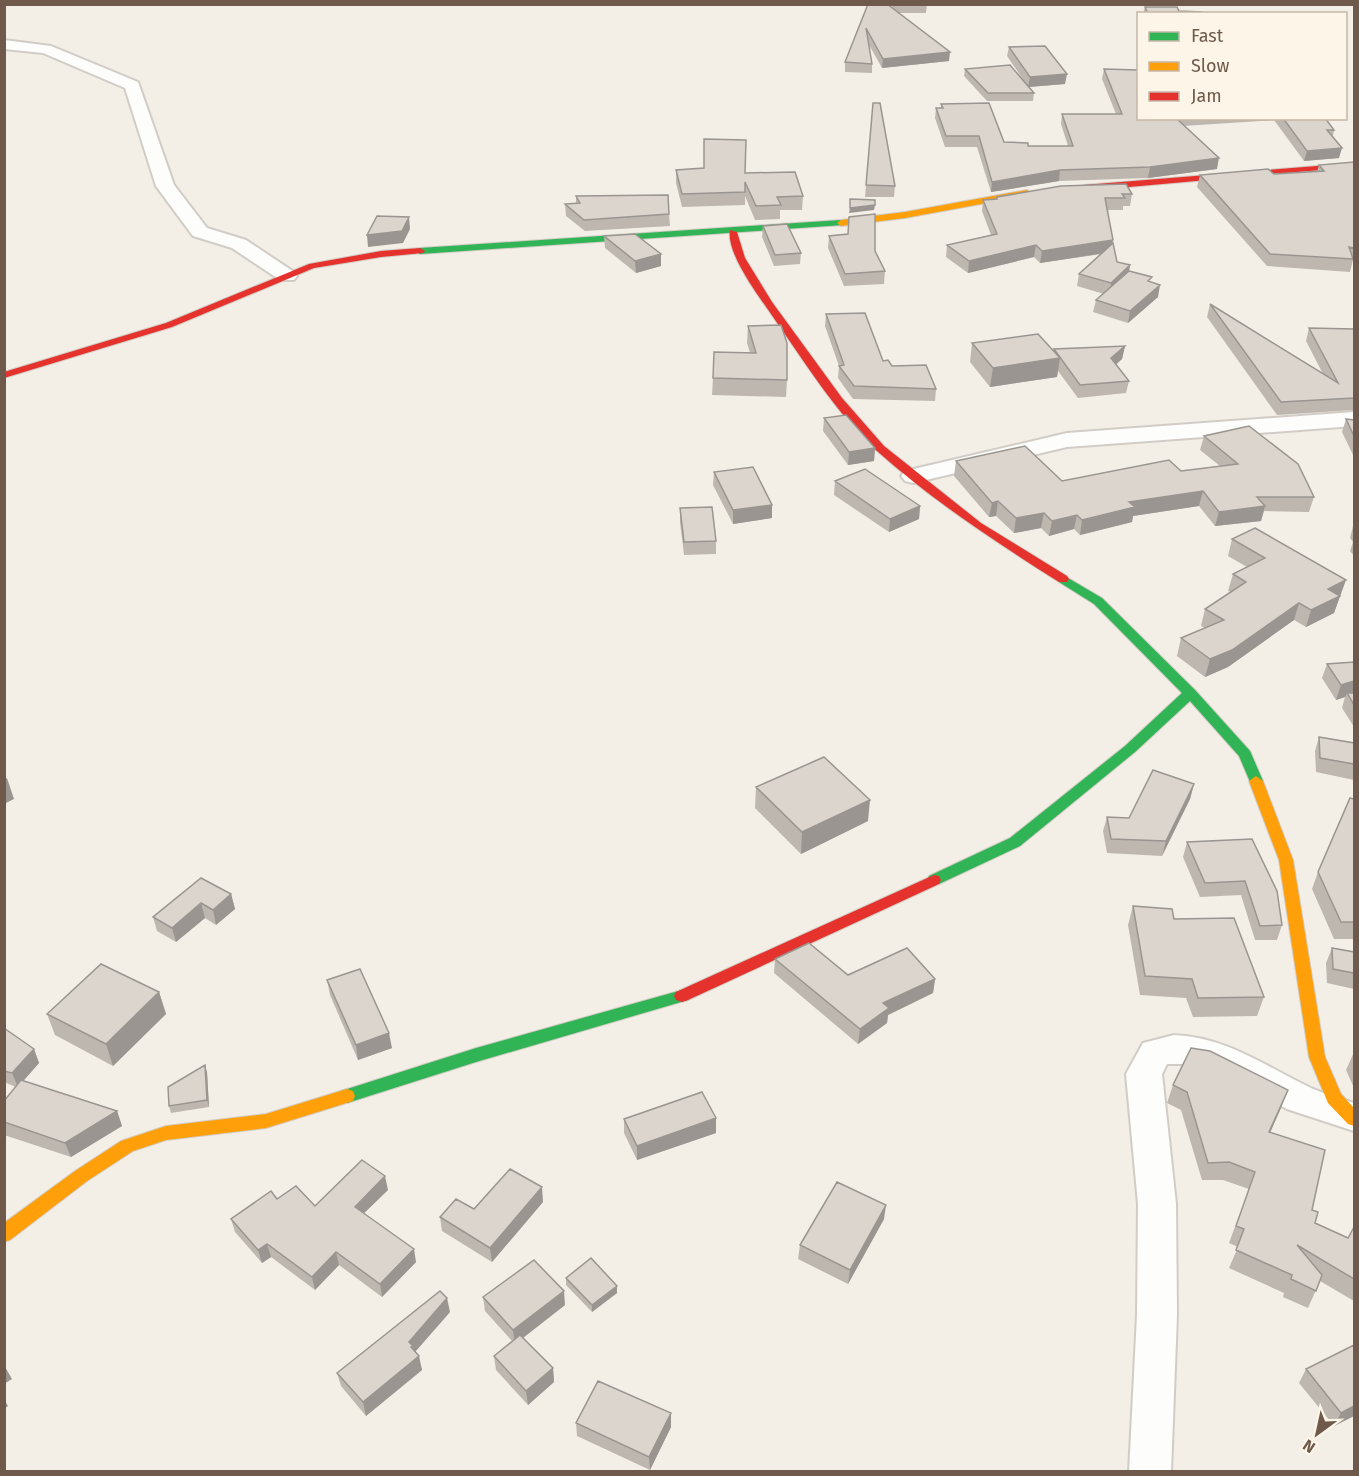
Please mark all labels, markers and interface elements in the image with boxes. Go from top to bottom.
legend [1137,12,1347,120]
text: Fast [1191,25,1224,47]
text: Slow [1191,55,1230,77]
text: Jam [1191,85,1222,107]
north arrow [1287,1404,1347,1464]
text: N [1299,1435,1319,1457]

